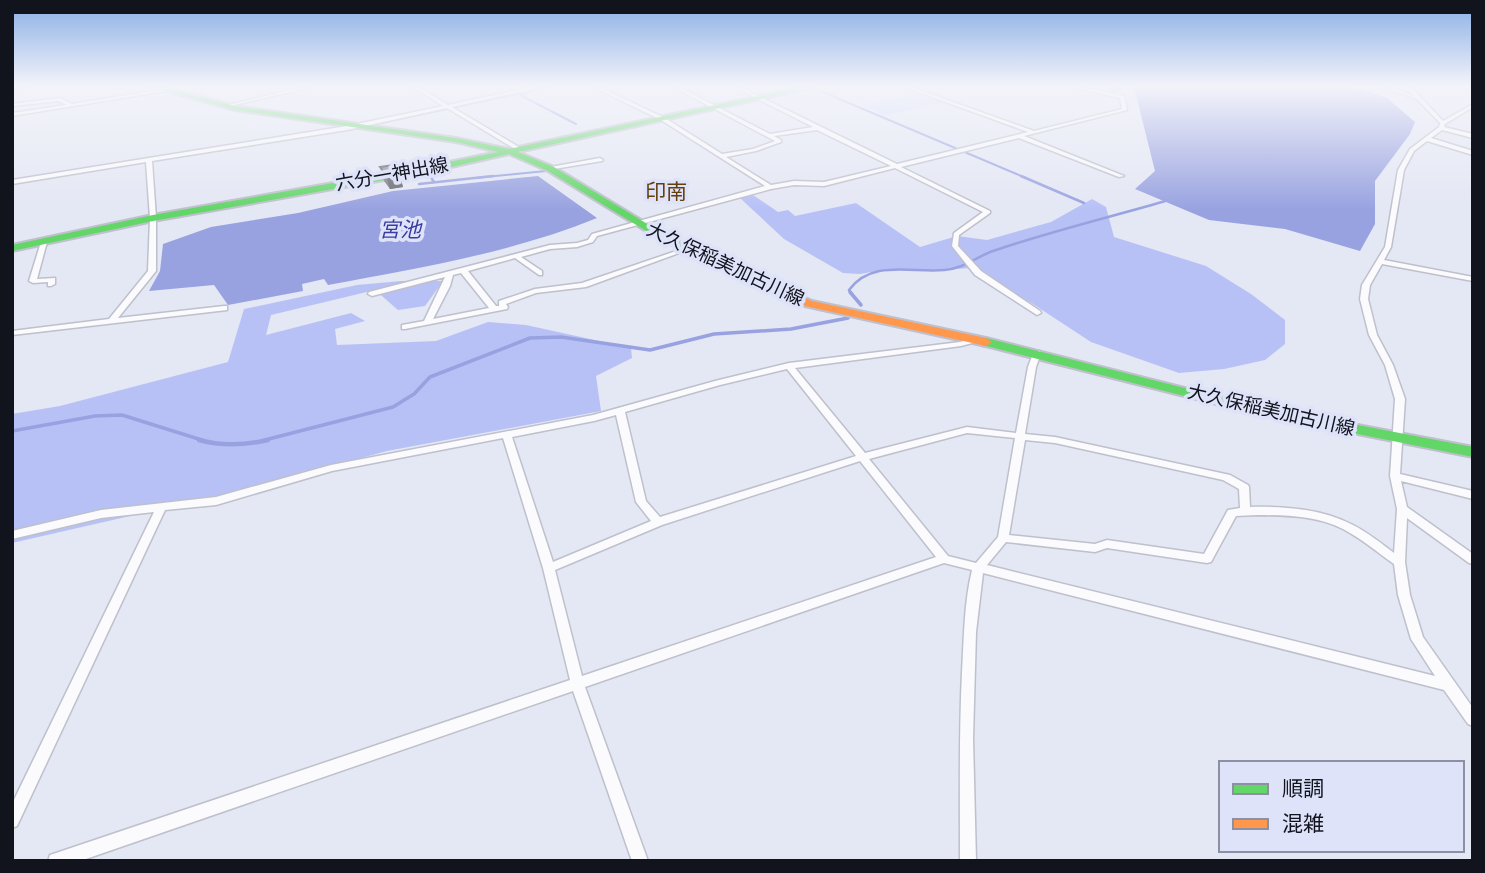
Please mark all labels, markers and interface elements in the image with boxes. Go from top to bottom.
street label: 六分一神出線 [333,151,451,199]
district label: 印南 [645,177,687,209]
water label: 宮池 [379,215,423,247]
street label: 大久保稲美加古川線 [641,216,809,314]
street label: 大久保稲美加古川線 [1184,378,1358,444]
legend [1219,761,1464,852]
text: 順調 [1282,774,1324,806]
text: 混雑 [1282,809,1324,841]

